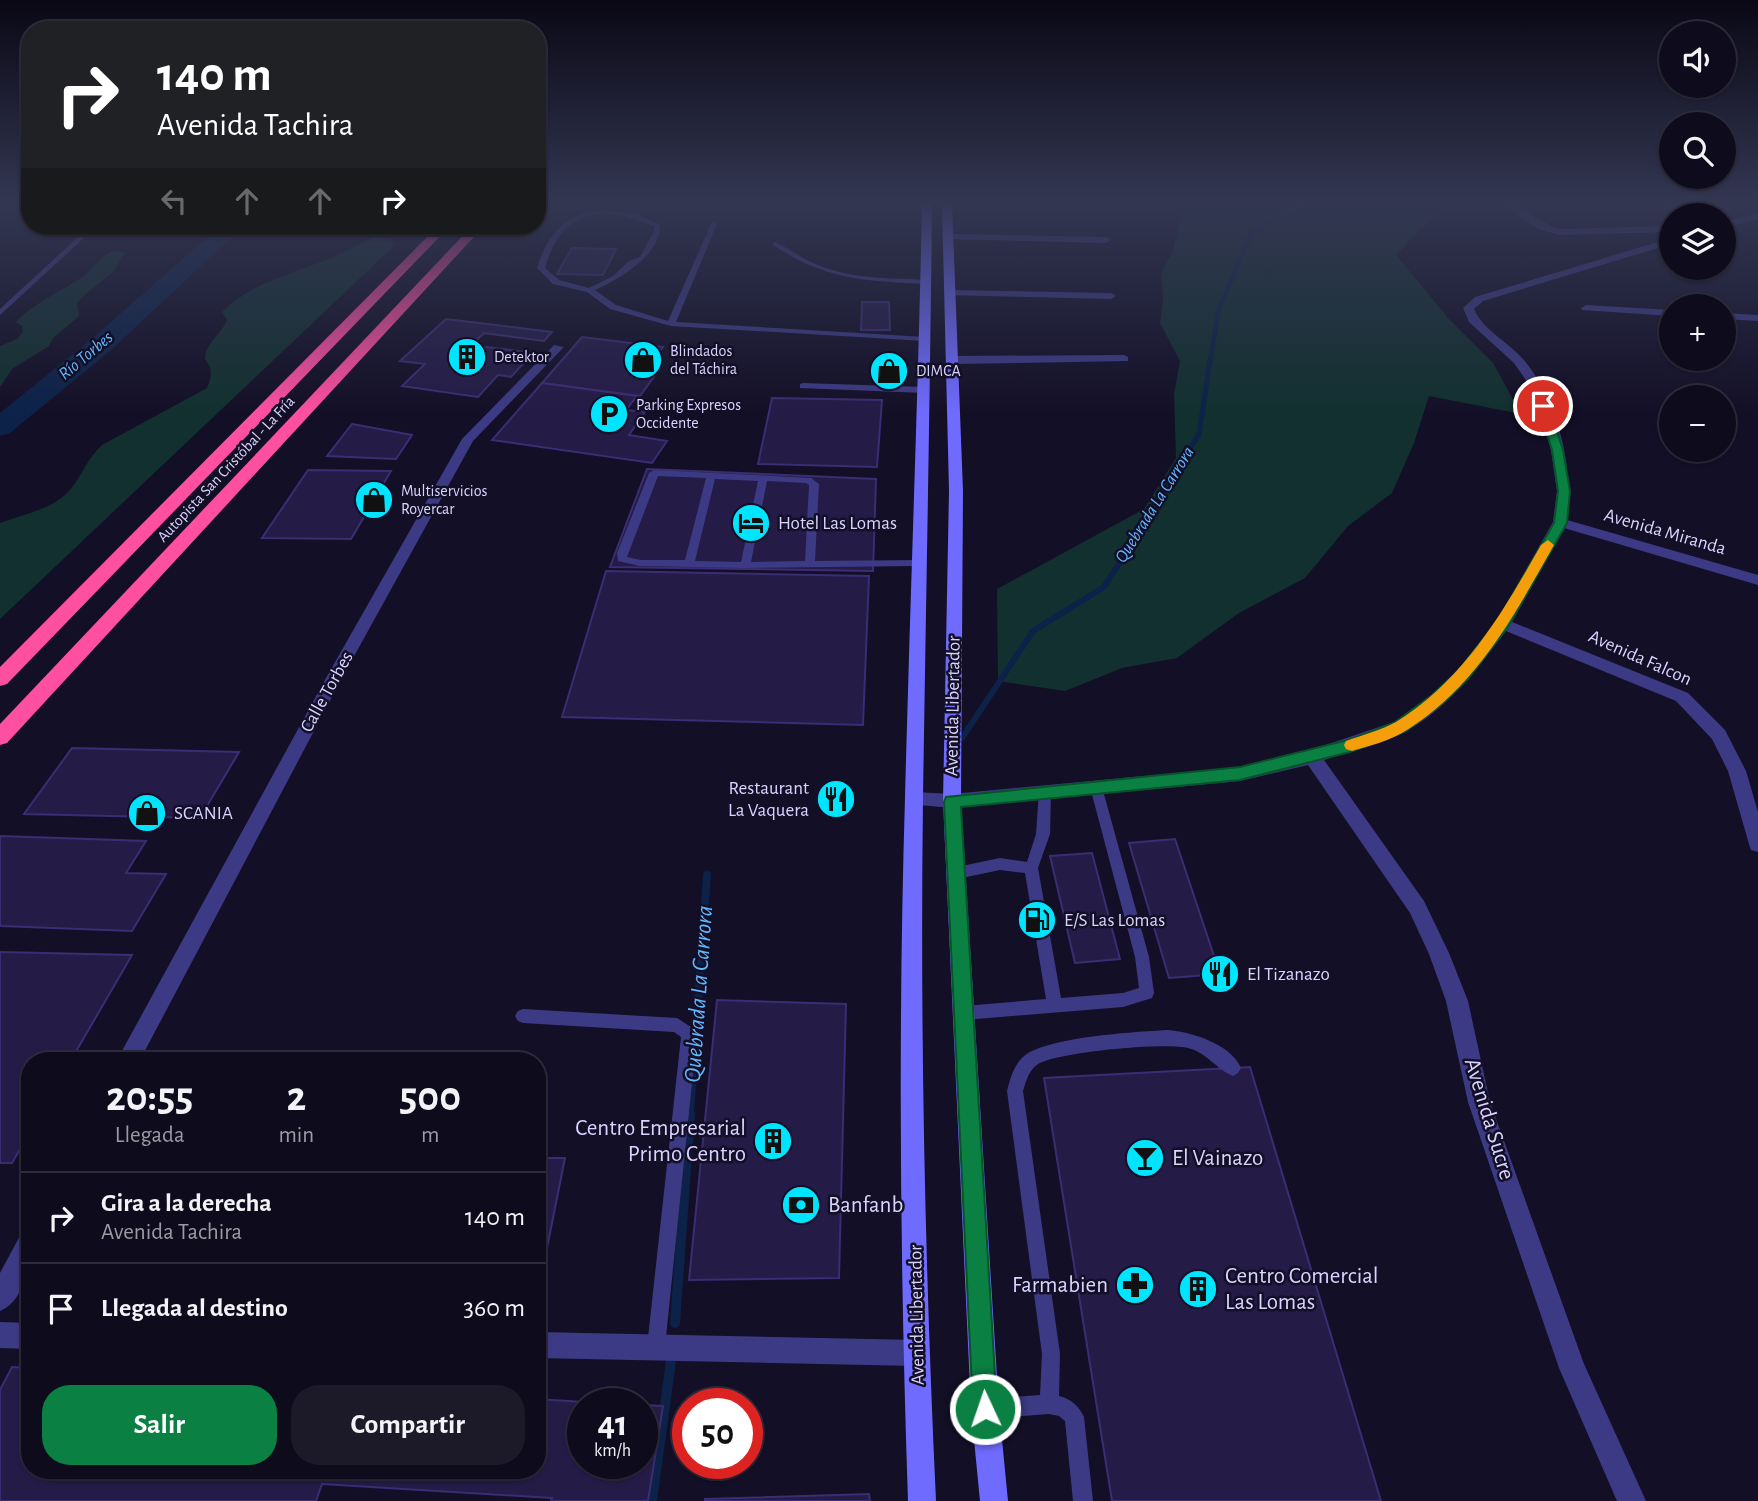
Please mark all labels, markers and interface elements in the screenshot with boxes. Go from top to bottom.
map controls [1659,21,1736,462]
button: sound [1659,21,1736,98]
icon: right [42,49,133,140]
text: 140 m [157,51,272,100]
text: Avenida Tachira [157,109,353,141]
button: search [1659,112,1736,189]
icon: left [155,182,193,220]
icon: ahead [228,182,266,220]
icon: ahead [301,182,339,220]
icon: right [374,182,412,220]
button: layers [1659,203,1736,280]
button: + [1659,294,1736,371]
water label: Río Torbes [56,328,117,384]
building icon: Detektor [446,336,488,378]
shop icon: Blindados del Táchira [622,339,664,381]
place label: Blindados del Táchira [670,343,737,377]
place label: Detektor [494,349,550,365]
shop icon: DIMCA [868,350,910,392]
place label: DIMCA [916,363,961,379]
pin [1513,376,1573,436]
button: − [1659,385,1736,462]
icon: arrive [1524,387,1562,425]
street label: Autopista San Cristóbal - La Fría [154,393,298,545]
parking icon: Parking Expresos Occidente [588,393,630,435]
place label: Parking Expresos Occidente [636,397,741,431]
water label: Quebrada La Carrora [1112,444,1198,566]
shop icon: Multiservicios Royercar [353,479,395,521]
place label: Multiservicios Royercar [401,483,488,518]
hotel icon: Hotel Las Lomas [730,502,772,544]
street label: Avenida Miranda [1602,506,1728,559]
place label: Hotel Las Lomas [778,514,897,533]
street label: Avenida Falcon [1586,627,1694,689]
street label: Avenida Libertador [942,636,964,776]
street label: Calle Torbes [297,649,357,735]
restaurant icon: Restaurant La Vaquera [815,778,857,820]
place label: Restaurant La Vaquera [728,779,809,820]
shop icon: SCANIA [126,792,168,834]
place label: SCANIA [174,804,233,823]
fuel station icon: E/S Las Lomas [1016,899,1058,941]
water label: Quebrada La Carrora [681,905,717,1083]
place label: E/S Las Lomas [1064,911,1165,930]
restaurant icon: El Tizanazo [1199,953,1241,995]
place label: El Tizanazo [1247,965,1330,984]
street label: Avenida Sucre [1460,1055,1518,1183]
text: 20:55 [106,1076,193,1118]
text: 2 [286,1076,306,1118]
text: 500 [399,1076,461,1118]
place label: Centro Empresarial Primo Centro [575,1117,746,1166]
building icon: Centro Empresarial Primo Centro [752,1120,794,1162]
text: Llegada [115,1124,185,1147]
text: min [278,1124,314,1147]
text: m [421,1124,439,1147]
bar icon: El Vainazo [1124,1137,1166,1179]
place label: El Vainazo [1172,1147,1263,1170]
bank icon: Banfanb [780,1184,822,1226]
text: Gira a la derecha [101,1190,272,1216]
place label: Banfanb [828,1194,903,1217]
icon: right [42,1199,80,1237]
text: 140 m [465,1204,525,1230]
text: Avenida Tachira [101,1221,242,1244]
street label: Avenida Libertador [906,1245,928,1385]
pharmacy icon: Farmabien [1114,1264,1156,1306]
place label: Centro Comercial Las Lomas [1225,1265,1379,1314]
building icon: Centro Comercial Las Lomas [1177,1268,1219,1310]
place label: Farmabien [1012,1274,1108,1297]
icon: arrive [42,1290,80,1328]
text: Llegada al destino [101,1295,288,1321]
text: 360 m [463,1295,525,1321]
position arrow [948,1372,1022,1446]
button: Salir [42,1385,277,1465]
button: Compartir [291,1385,525,1465]
speed limit sign: 50 [672,1388,763,1479]
text: 41 [597,1407,628,1442]
text: km/h [594,1442,631,1460]

